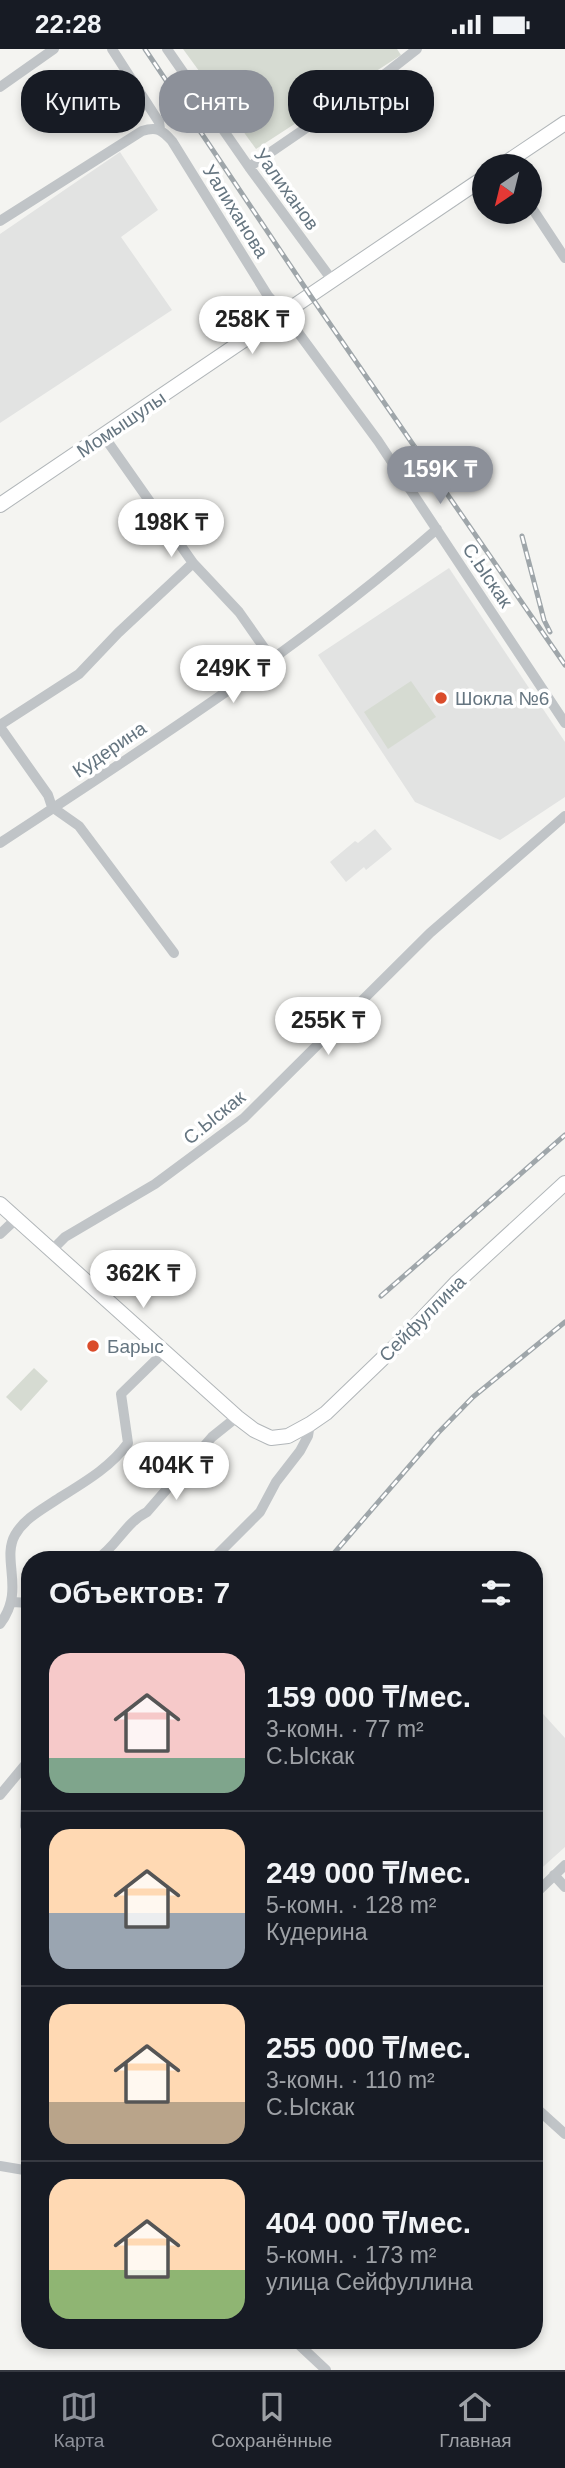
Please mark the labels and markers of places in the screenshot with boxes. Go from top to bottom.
pin: 258K ₸ [195,296,309,356]
pin: 159K ₸ [383,447,497,506]
pin: 198K ₸ [114,499,228,559]
pin: 249K ₸ [176,645,290,705]
place label: Шокла №6 [455,688,549,709]
marker: Шокла №6 [433,690,449,706]
pin: 255K ₸ [271,997,385,1057]
pin: 362K ₸ [86,1251,200,1310]
place label: Барыс [107,1336,164,1357]
marker: Барыс [85,1338,101,1354]
pin: 404K ₸ [119,1443,233,1502]

